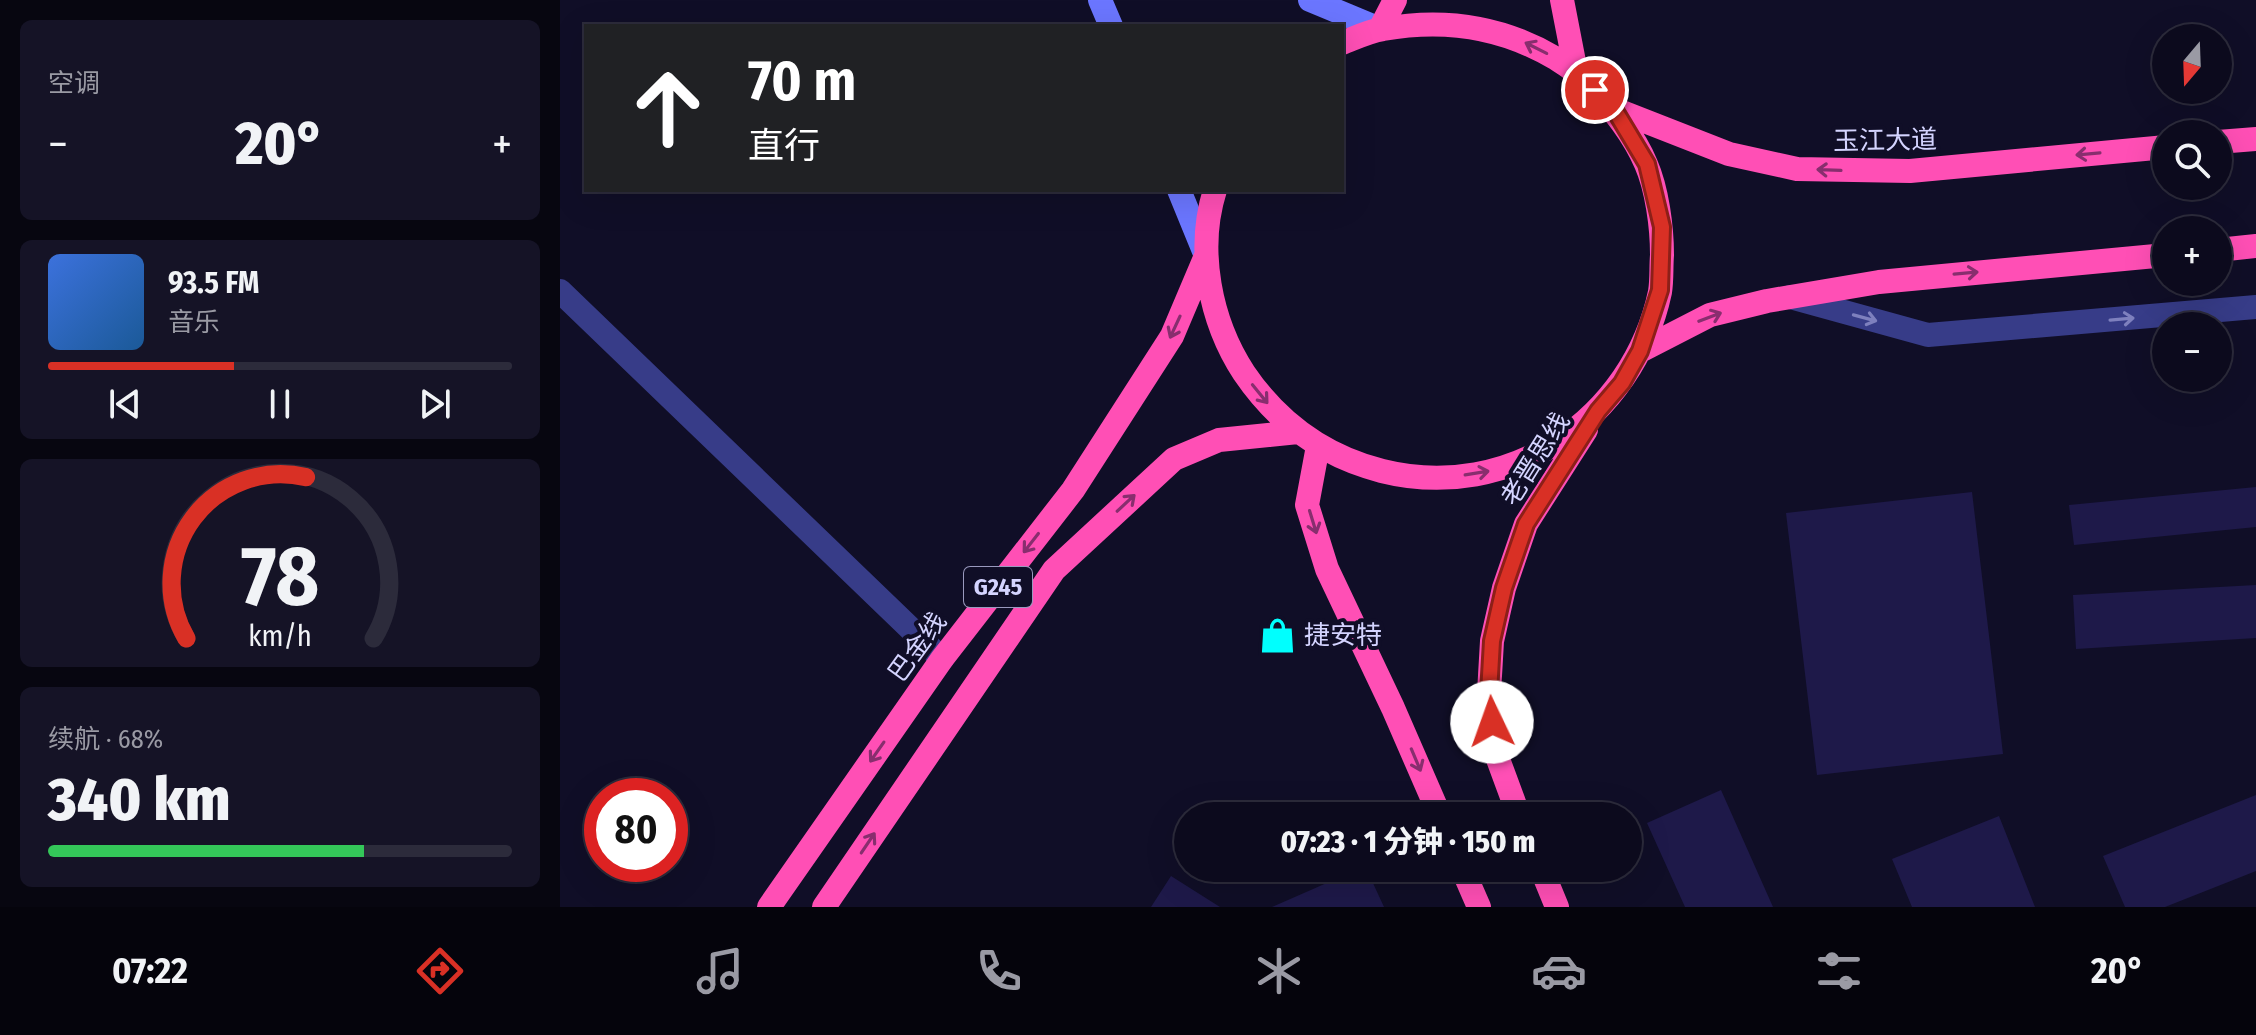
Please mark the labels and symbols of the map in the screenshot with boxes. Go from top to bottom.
north arrow [2152,24,2232,104]
one-way arrow [1524,40,1548,55]
pin [1561,56,1629,124]
street label: 玉江大道 [1833,124,1937,157]
one-way arrow [2075,147,2102,162]
one-way arrow [1816,162,1843,178]
one-way arrow [1952,265,1979,280]
one-way arrow [1697,309,1722,323]
one-way arrow [1852,311,1878,326]
one-way arrow [2108,311,2135,326]
one-way arrow [1167,315,1182,339]
one-way arrow [1251,383,1269,404]
street label: 老晋思线 [1495,407,1576,512]
one-way arrow [1464,465,1489,480]
one-way arrow [1115,495,1135,513]
one-way arrow [1306,508,1321,534]
one-way arrow [1023,532,1040,553]
road number: G245 [964,567,1032,607]
street label: 巴金线 [882,607,953,688]
shop icon: 捷安特 [1259,616,1297,654]
place label: 捷安特 [1304,620,1382,651]
position arrow [1450,680,1534,764]
one-way arrow [869,741,885,763]
one-way arrow [1409,747,1424,772]
speed limit sign: 80 [584,778,688,882]
one-way arrow [860,832,876,854]

